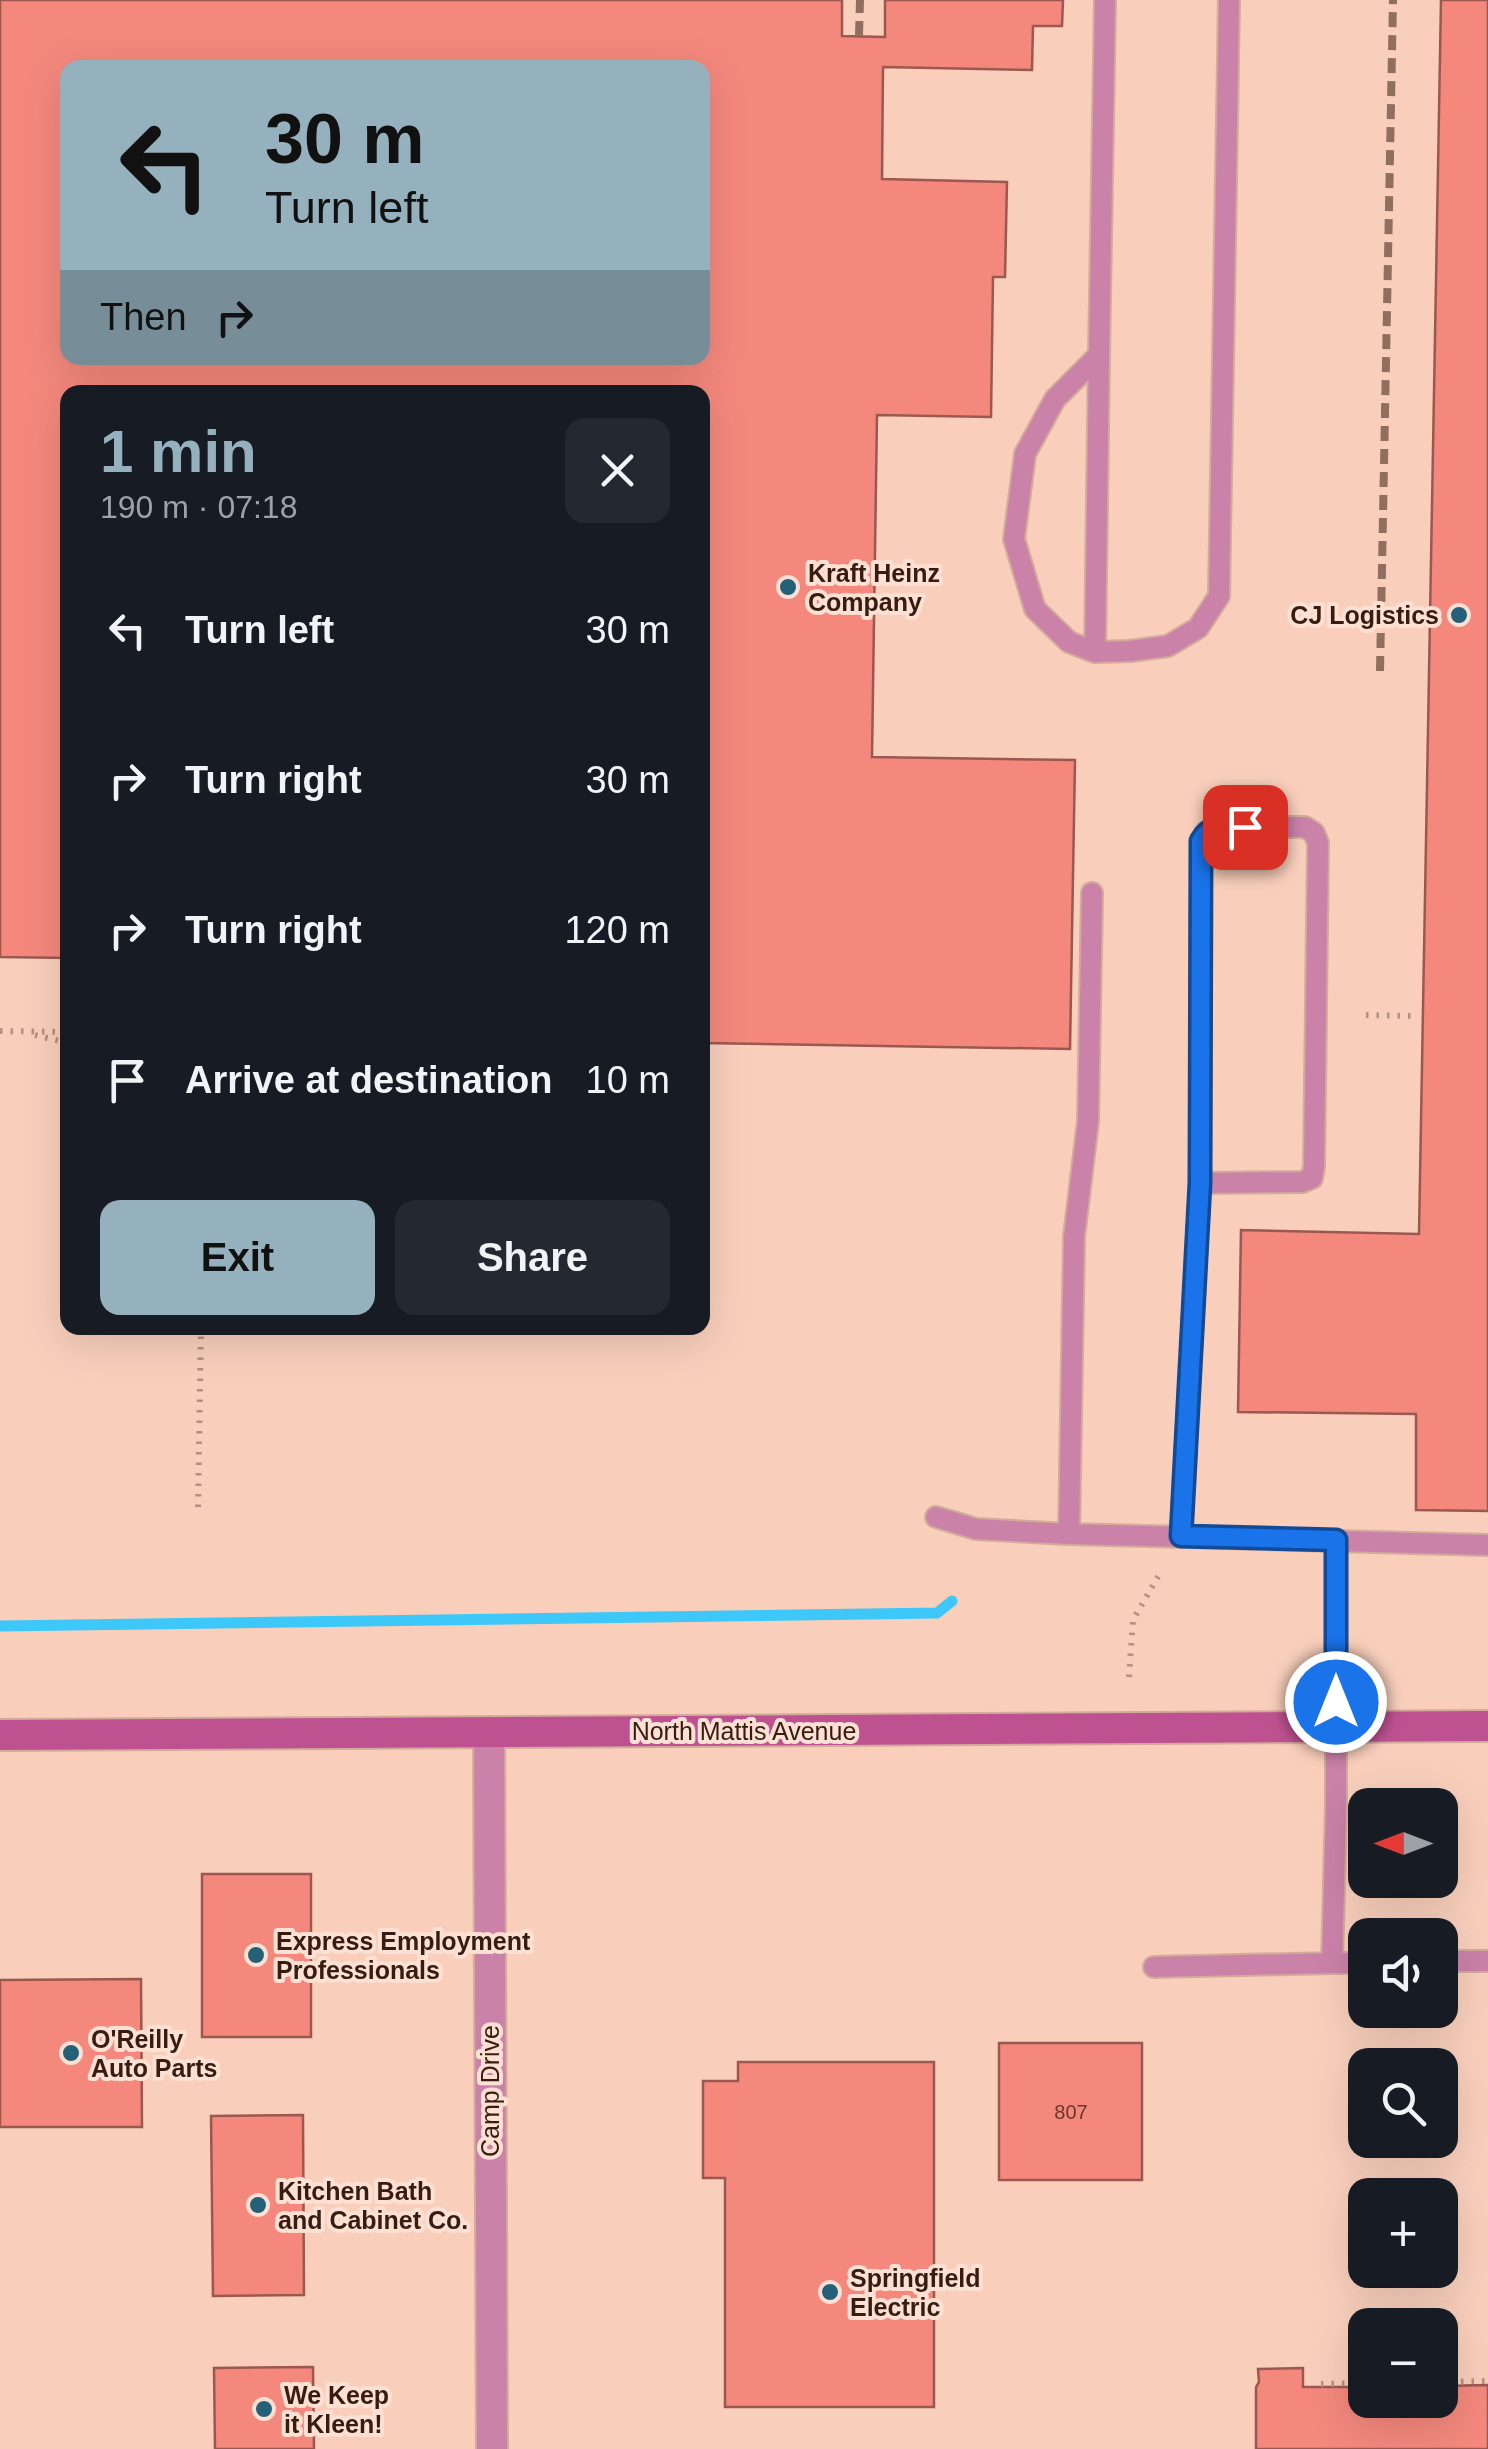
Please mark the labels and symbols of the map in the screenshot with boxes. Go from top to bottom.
place label: Kraft Heinz Company [808,559,940,616]
marker: Kraft Heinz Company [777,576,799,598]
place label: CJ Logistics [1290,601,1439,629]
marker: CJ Logistics [1448,604,1470,626]
pin [1203,785,1288,870]
position arrow [1284,1650,1388,1754]
street label: North Mattis Avenue [632,1717,856,1745]
north arrow [1348,1788,1458,1898]
place label: Express Employment Professionals [276,1927,531,1984]
marker: Express Employment Professionals [245,1944,267,1966]
place label: O'Reilly Auto Parts [91,2025,217,2082]
street label: Camp Drive [476,2025,504,2157]
marker: O'Reilly Auto Parts [60,2042,82,2064]
house number: 807 [1054,2101,1088,2123]
place label: Kitchen Bath and Cabinet Co. [278,2177,468,2234]
marker: Kitchen Bath and Cabinet Co. [247,2194,269,2216]
place label: Springfield Electric [850,2264,981,2321]
marker: Springfield Electric [819,2281,841,2303]
place label: We Keep it Kleen! [284,2381,389,2438]
marker: We Keep it Kleen! [253,2398,275,2420]

